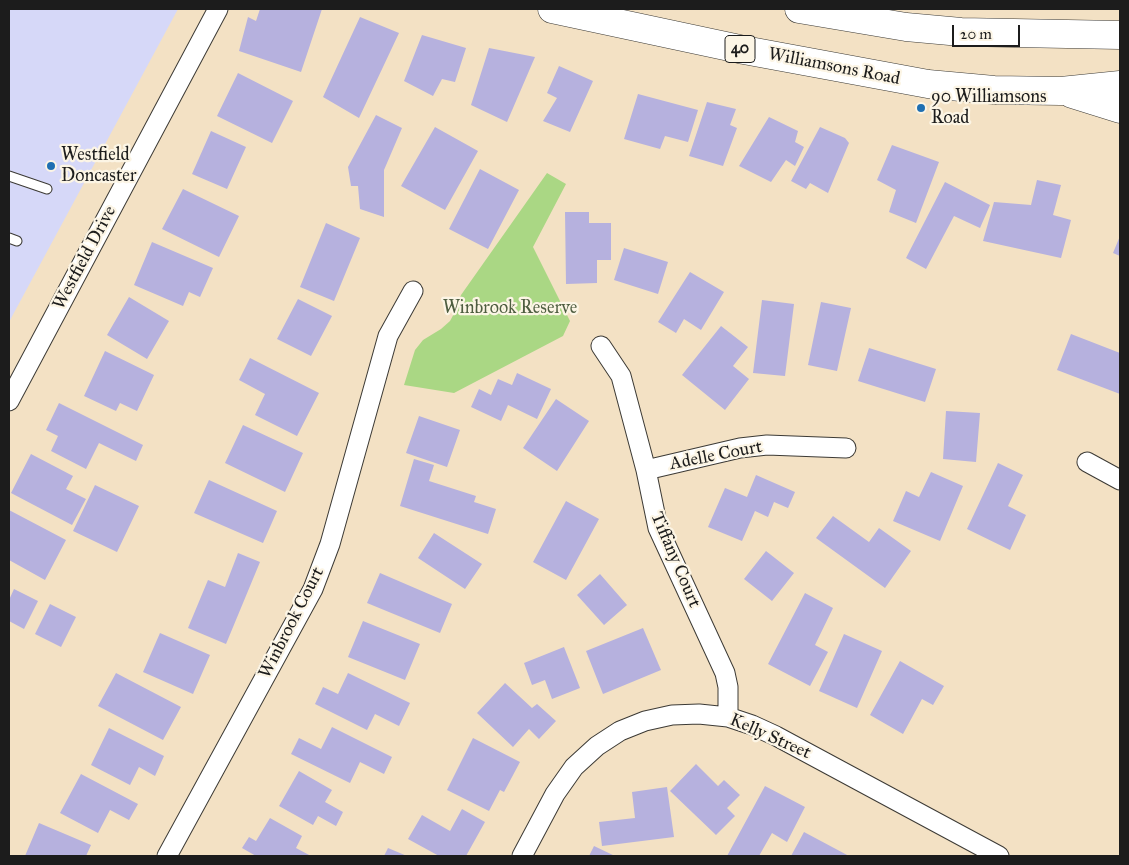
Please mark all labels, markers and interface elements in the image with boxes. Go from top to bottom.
scale bar [954,15,1022,47]
text: 20 m [960,25,992,43]
road number: 40 [725,36,755,62]
street label: Williamsons Road [766,44,902,90]
place label: 90 Williamsons Road [931,87,1047,130]
marker: 90 Williamsons Road [915,102,927,114]
place label: Westfield Doncaster [61,145,137,188]
marker: Westfield Doncaster [45,160,57,172]
street label: Westfield Drive [49,203,121,313]
park label: Winbrook Reserve [443,298,577,320]
street label: Adelle Court [668,436,764,476]
street label: Tiffany Court [645,509,705,611]
street label: Winbrook Court [255,564,329,682]
street label: Kelly Street [726,710,814,764]

